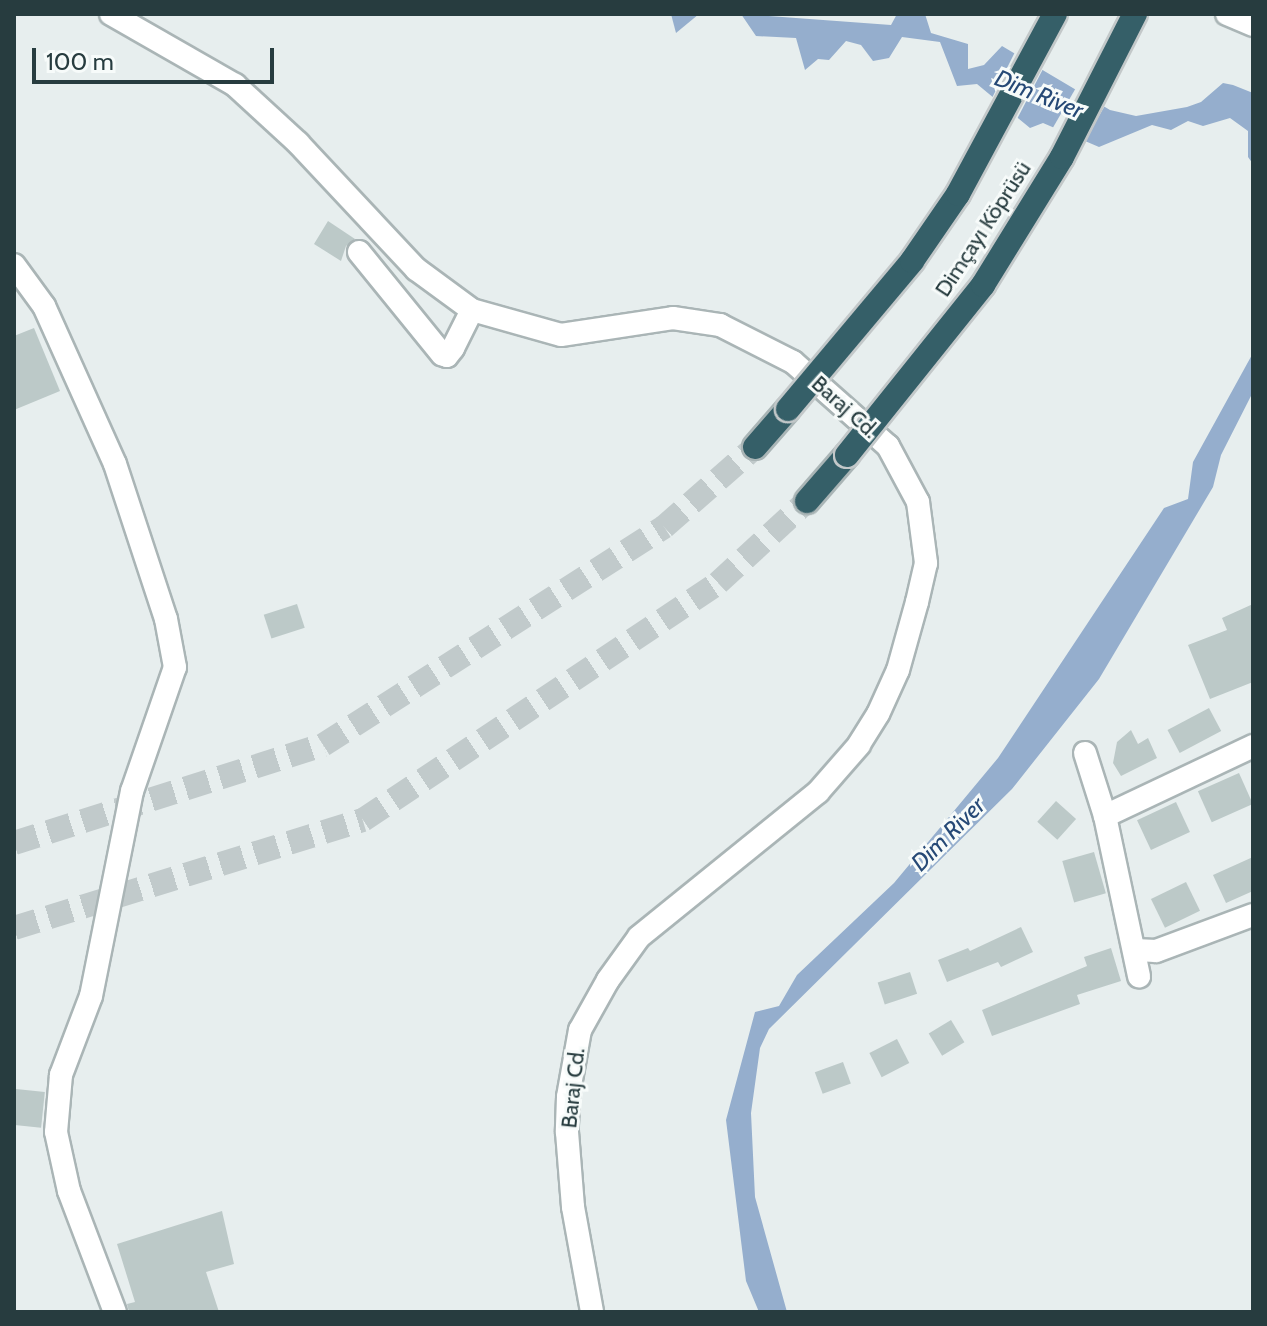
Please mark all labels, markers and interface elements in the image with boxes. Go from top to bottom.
scale bar [36,32,278,82]
text: 100 m [46,47,114,76]
water label: Dim River [991,63,1087,125]
street label: Dimçayı Köprüsü [930,156,1036,302]
street label: Baraj Cd. [806,370,884,444]
water label: Dim River [905,791,991,877]
street label: Baraj Cd. [556,1046,590,1130]

